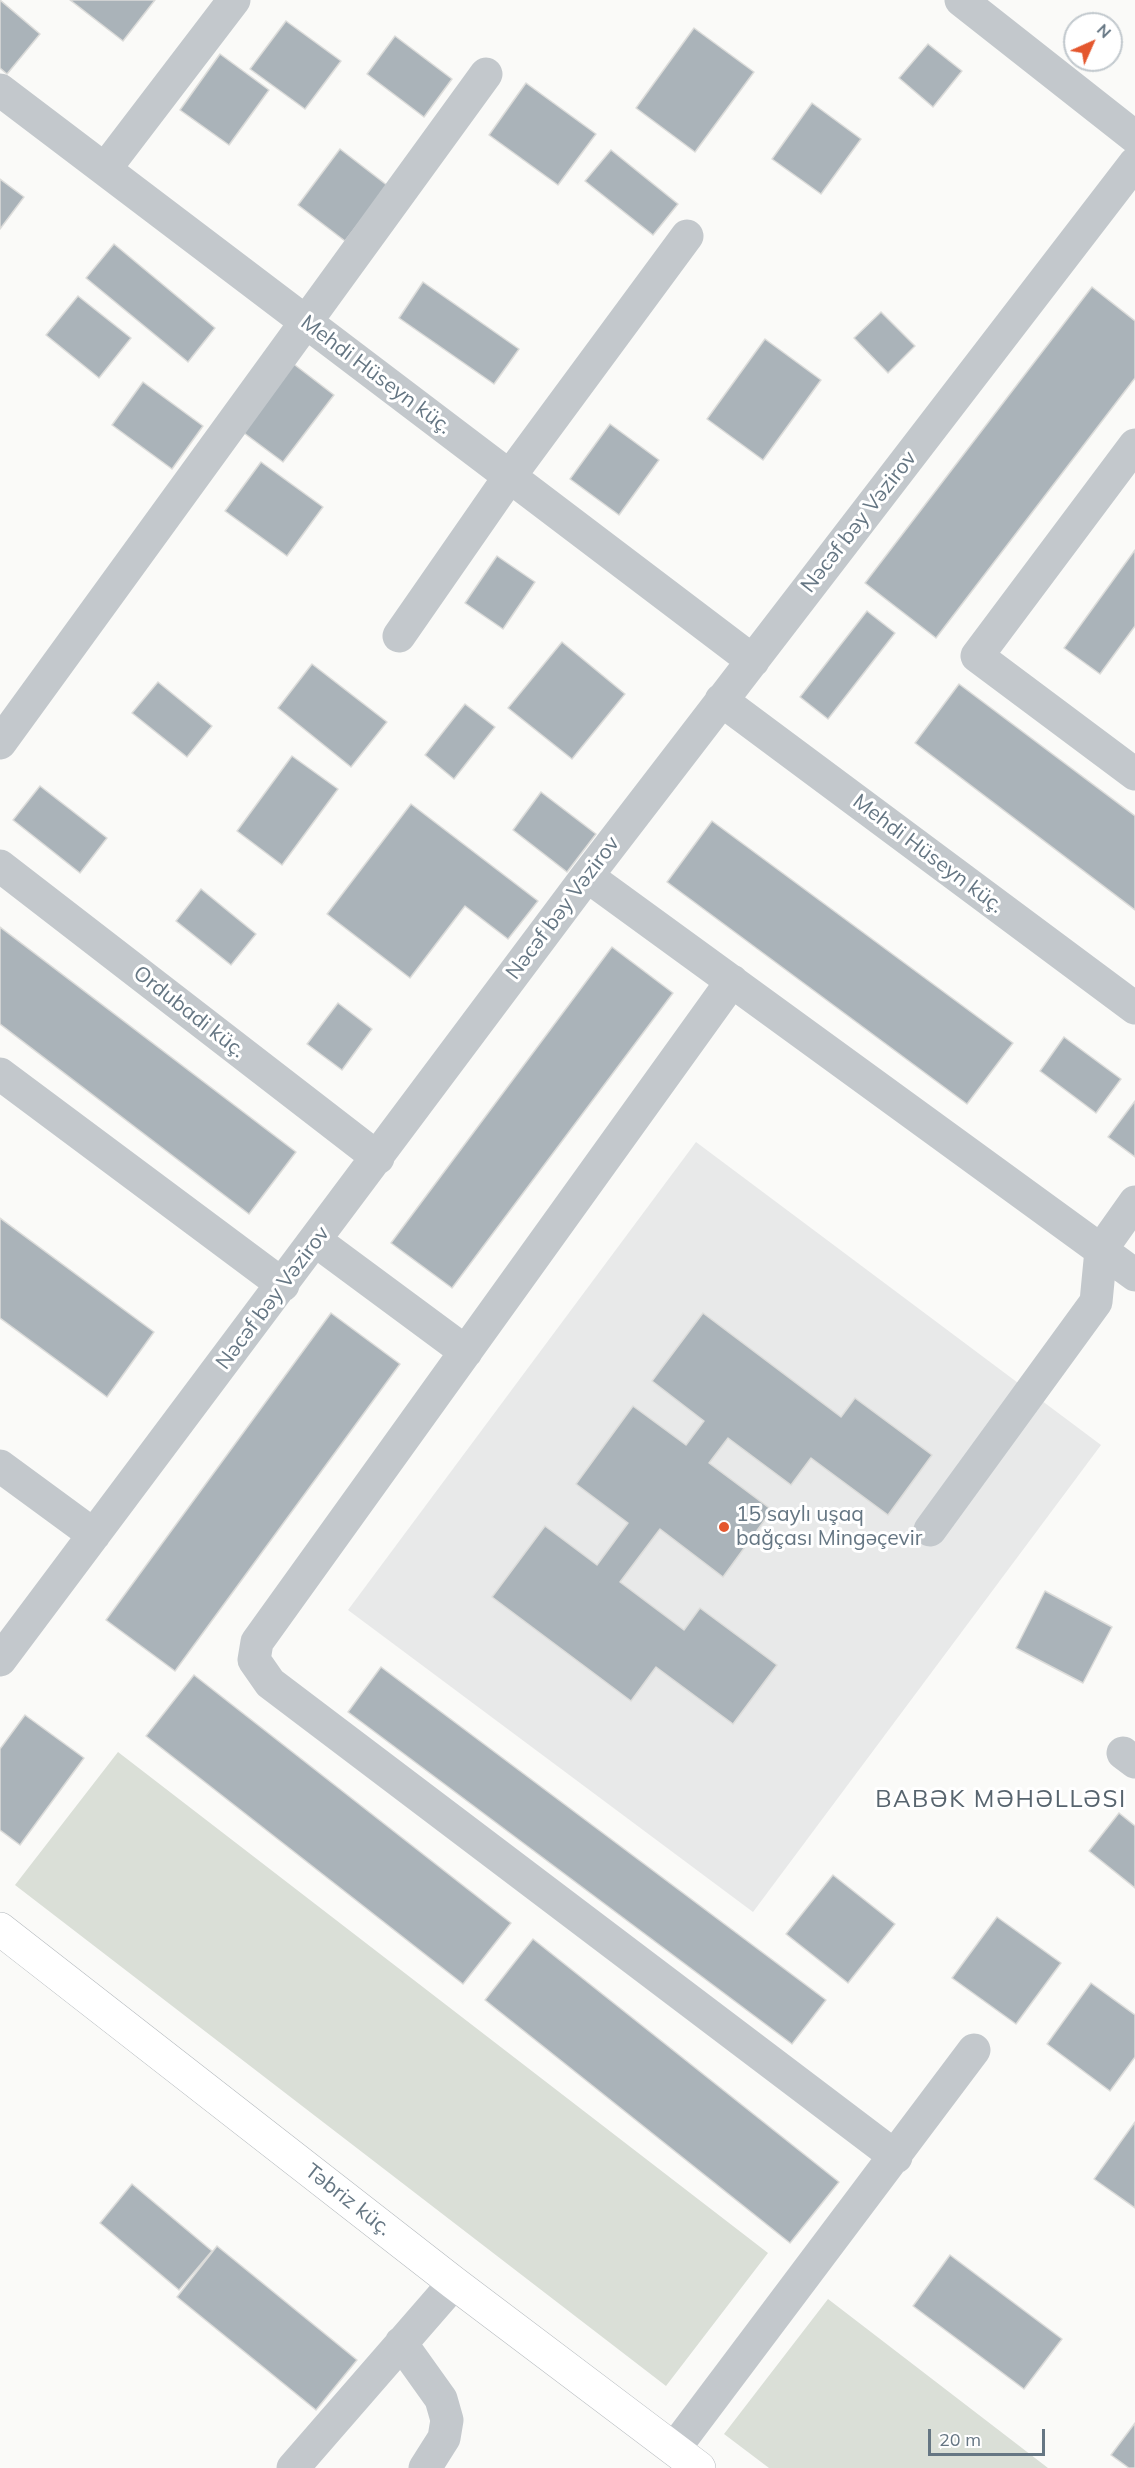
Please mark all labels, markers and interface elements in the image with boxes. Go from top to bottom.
north arrow [1063,12,1123,72]
text: N [1093,19,1116,42]
street label: Mehdi Hüseyn küç. [296,310,456,440]
street label: Nəcəf bəy Vəzirov [796,446,922,598]
street label: Mehdi Hüseyn küç. [848,789,1008,919]
street label: Nəcəf bəy Vəzirov [501,831,625,985]
street label: Ordubadi küç. [128,961,250,1063]
street label: Nəcəf bəy Vəzirov [211,1221,335,1375]
place label: 15 saylı uşaq bağçası Mingəçevir [736,1502,922,1552]
marker: 15 saylı uşaq bağçası Mingəçevir [717,1520,731,1534]
district label: BABƏK MƏHƏLLƏSI [875,1786,1127,1814]
street label: Təbriz küç. [300,2159,396,2241]
scale bar [931,2417,1048,2455]
text: 20 m [939,2428,981,2451]

